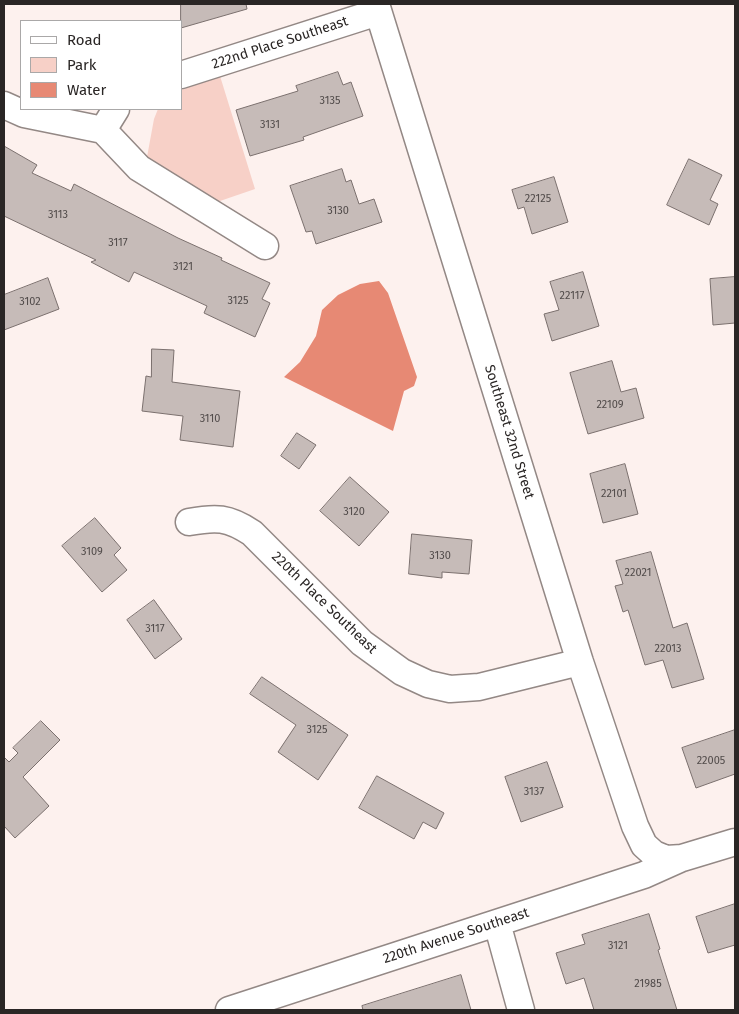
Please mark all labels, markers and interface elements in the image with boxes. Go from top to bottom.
street label: 222nd Place Southeast [210,13,350,73]
legend [20,20,182,110]
text: Road [67,31,102,49]
text: Park [67,56,97,74]
text: Water [67,81,106,99]
house number: 3135 [320,94,340,108]
house number: 3131 [260,118,280,132]
house number: 22125 [525,192,551,206]
house number: 3130 [327,204,349,218]
house number: 3113 [48,208,68,222]
house number: 3117 [108,236,128,250]
house number: 3121 [173,260,193,274]
house number: 22117 [560,289,584,303]
house number: 3125 [228,294,248,308]
house number: 3102 [19,295,41,309]
street label: Southeast 32nd Street [481,363,537,501]
house number: 22109 [596,398,624,412]
house number: 3110 [200,412,220,426]
house number: 22101 [601,487,627,501]
house number: 3120 [343,505,365,519]
house number: 3109 [81,545,103,559]
street label: 220th Place Southeast [268,548,380,658]
house number: 3130 [429,549,451,563]
house number: 22021 [625,566,651,580]
house number: 3117 [145,622,165,636]
house number: 22013 [654,642,682,656]
house number: 3125 [307,723,327,737]
house number: 22005 [697,754,725,768]
house number: 3137 [524,785,544,799]
street label: 220th Avenue Southeast [381,904,531,968]
house number: 3121 [608,939,628,953]
house number: 21985 [634,977,662,991]

